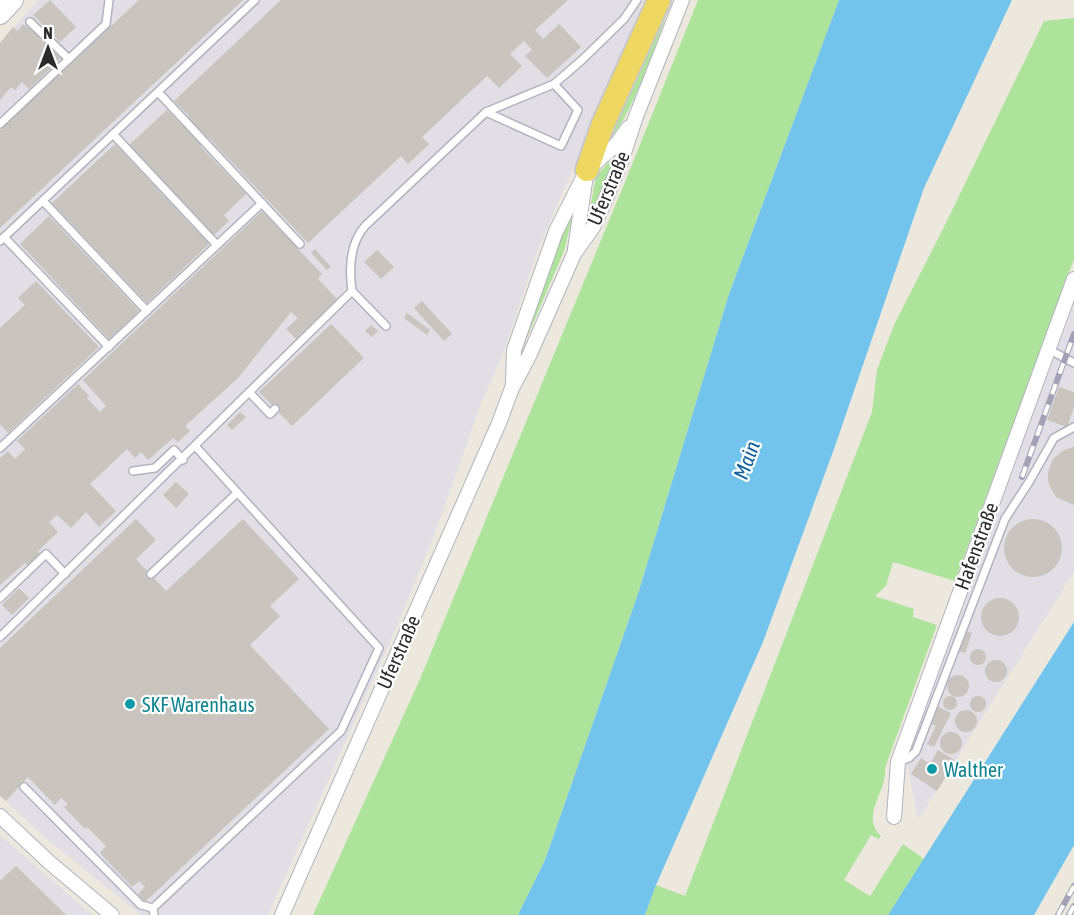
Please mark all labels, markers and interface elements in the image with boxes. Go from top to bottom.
north arrow [18,18,78,78]
text: N [43,24,53,42]
street label: Uferstraße [582,147,634,229]
water label: Main [728,438,764,482]
street label: Hafenstraße [950,499,1002,593]
street label: Uferstraße [372,612,424,692]
place label: SKF Warenhaus [142,693,255,716]
marker: SKF Warenhaus [123,697,137,711]
place label: Walther [944,758,1004,781]
marker: Walther [925,762,939,776]

